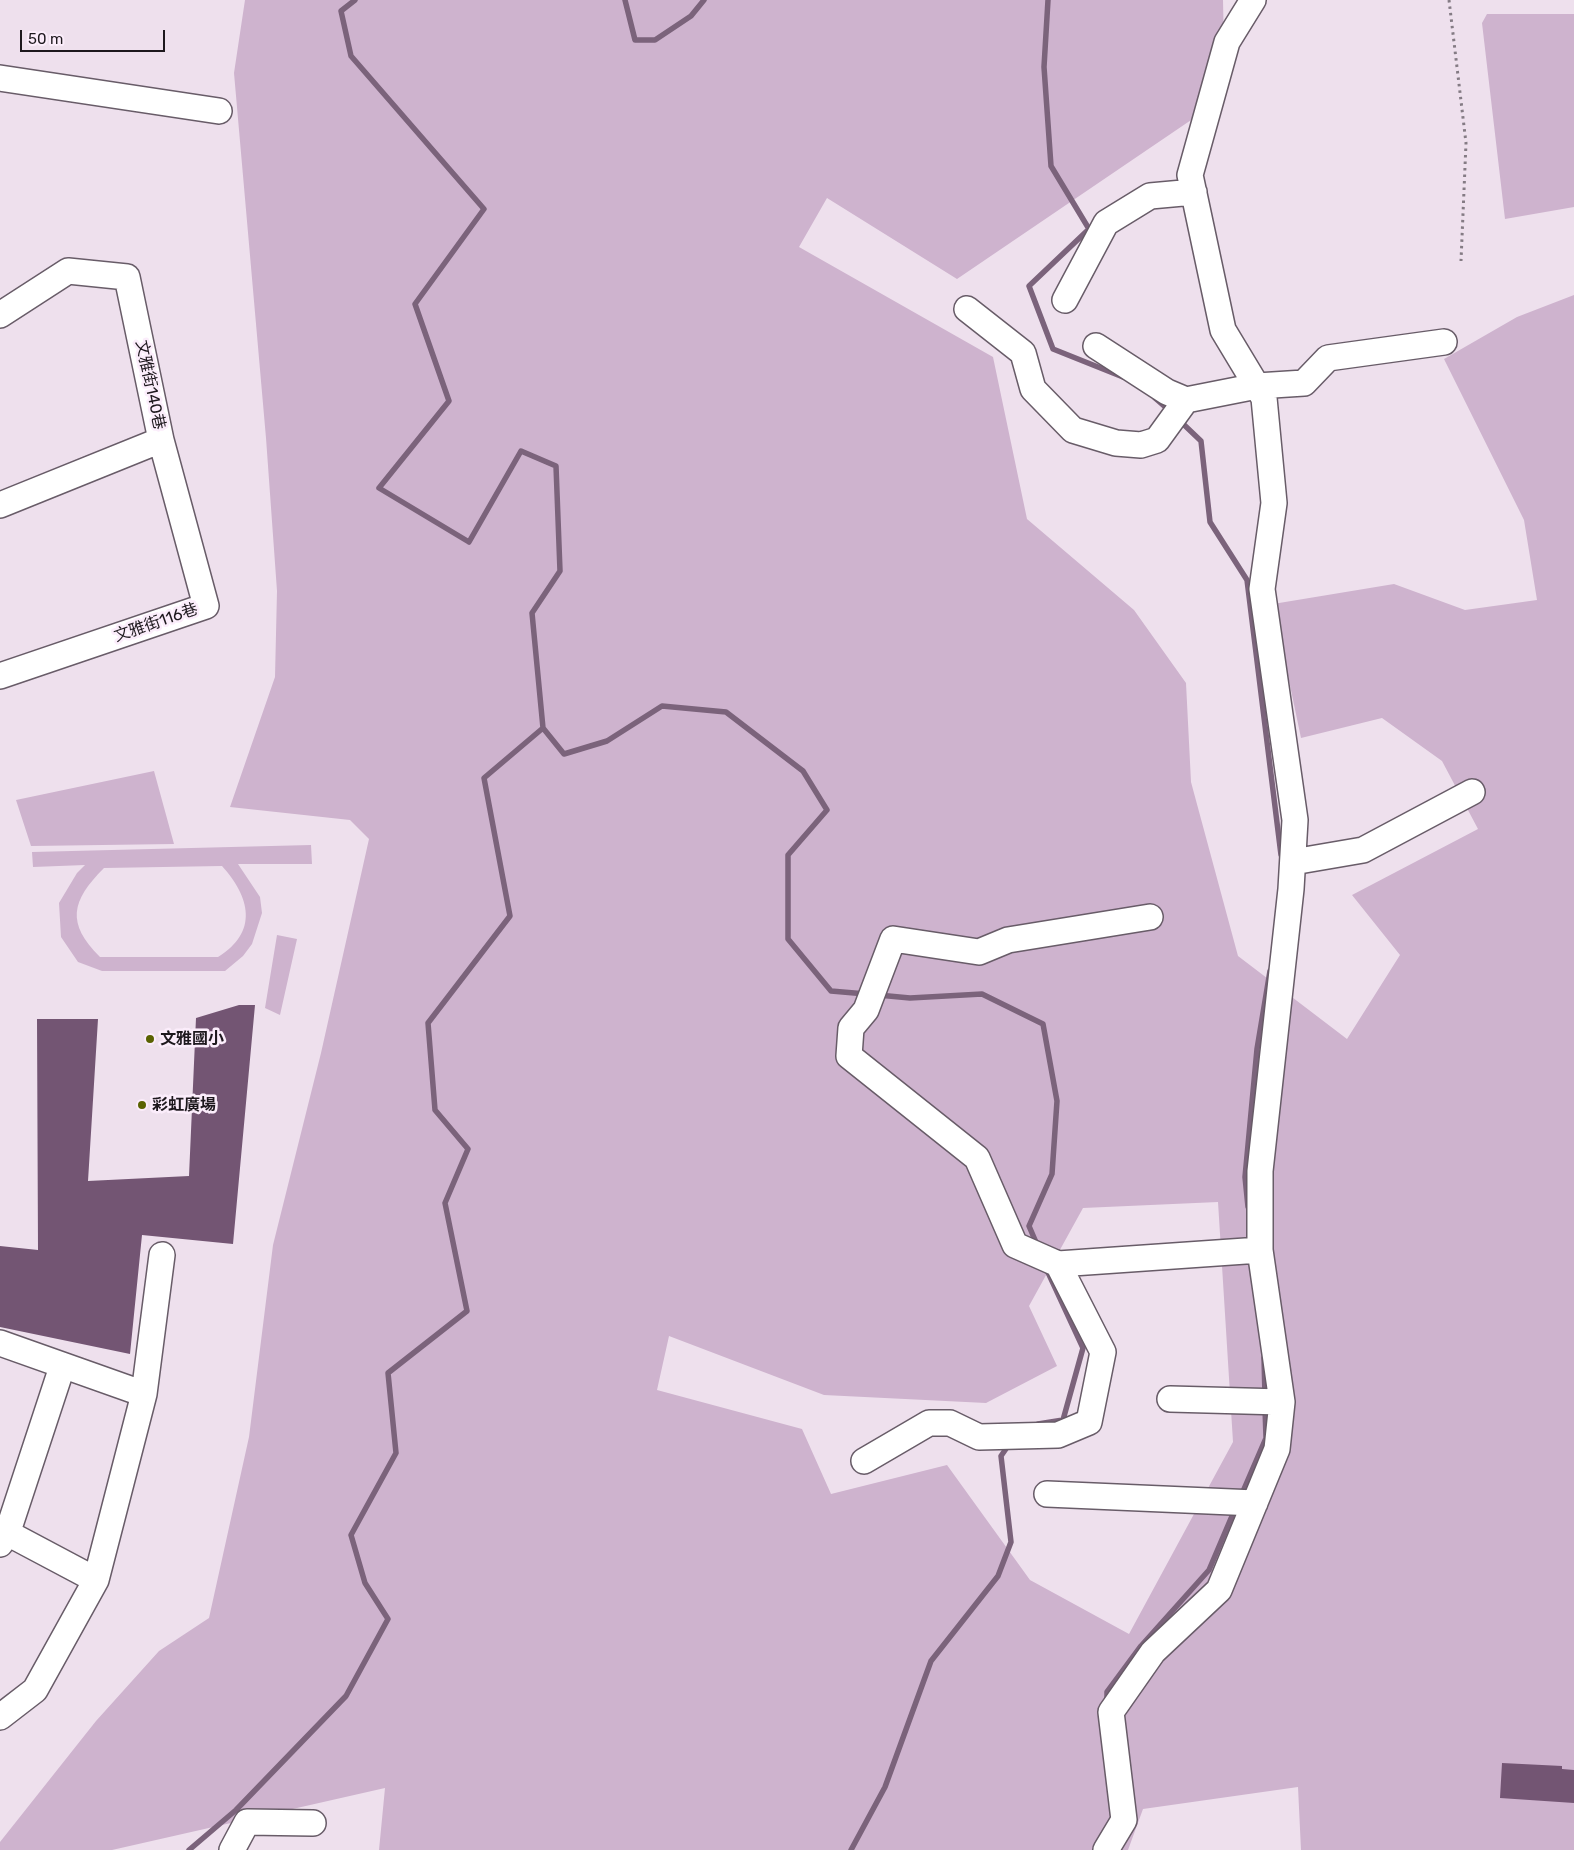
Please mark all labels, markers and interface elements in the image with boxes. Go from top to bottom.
scale bar [22,20,168,52]
text: 50 m [28,30,63,48]
street label: 文雅街140巷 [131,339,169,431]
street label: 文雅街116巷 [112,600,200,646]
place label: 文雅國小 [160,1029,224,1049]
marker: 文雅國小 [144,1033,156,1045]
place label: 彩虹廣場 [152,1095,216,1115]
marker: 彩虹廣場 [136,1099,148,1111]

